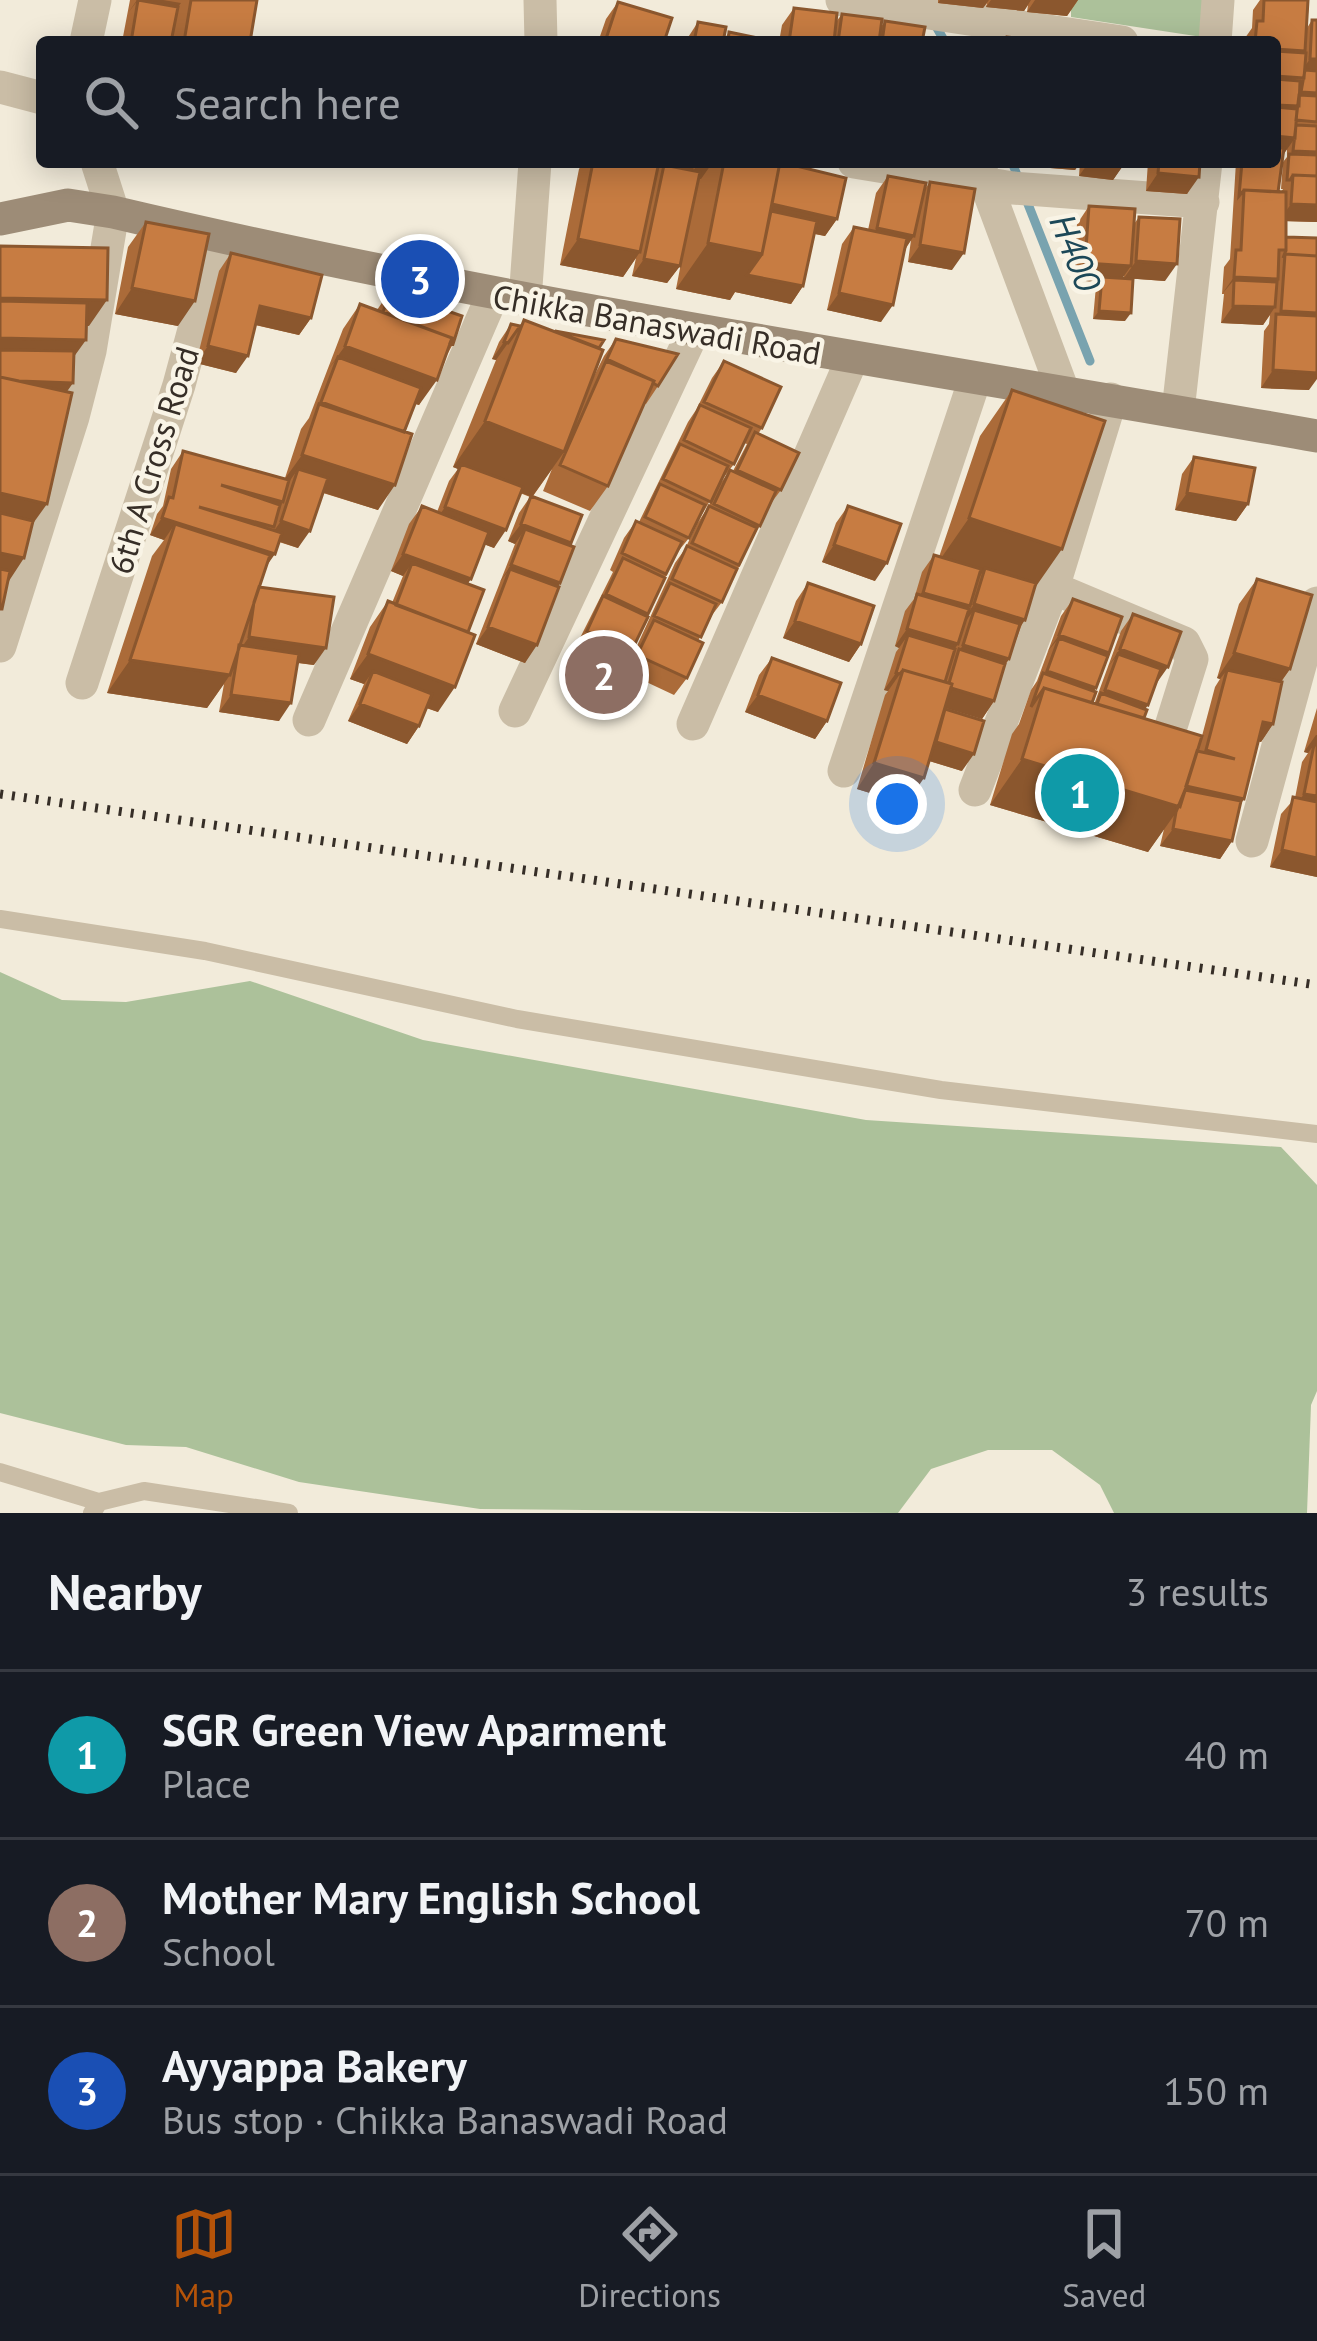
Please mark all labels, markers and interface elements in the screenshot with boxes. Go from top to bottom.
search box [36,36,1281,168]
icon: search [78,69,144,135]
text: Search here [174,73,401,131]
water label: H400 [1039,206,1113,299]
pin: 3 [381,234,459,324]
street label: Chikka Banaswadi Road [490,274,824,374]
street label: 6th A Cross Road [98,341,208,579]
pin: 2 [565,630,643,720]
pin: 1 [1041,748,1119,838]
your location [867,774,927,834]
text: Nearby [48,1558,202,1624]
text: 3 results [1126,1566,1269,1617]
text: SGR Green View Aparment [162,1700,666,1758]
text: 1 [76,1729,98,1780]
text: 40 m [1184,1729,1269,1780]
text: Place [162,1758,251,1809]
text: Mother Mary English School [162,1868,700,1926]
text: 2 [76,1897,98,1948]
text: 70 m [1184,1897,1269,1948]
text: School [162,1926,275,1977]
text: Ayyappa Bakery [162,2036,467,2094]
text: 3 [76,2065,98,2116]
text: 150 m [1163,2065,1269,2116]
text: Bus stop · Chikka Banaswadi Road [162,2094,728,2145]
tab: Map [171,2201,237,2316]
tab: Directions [578,2201,721,2316]
tab: Saved [1062,2201,1146,2316]

